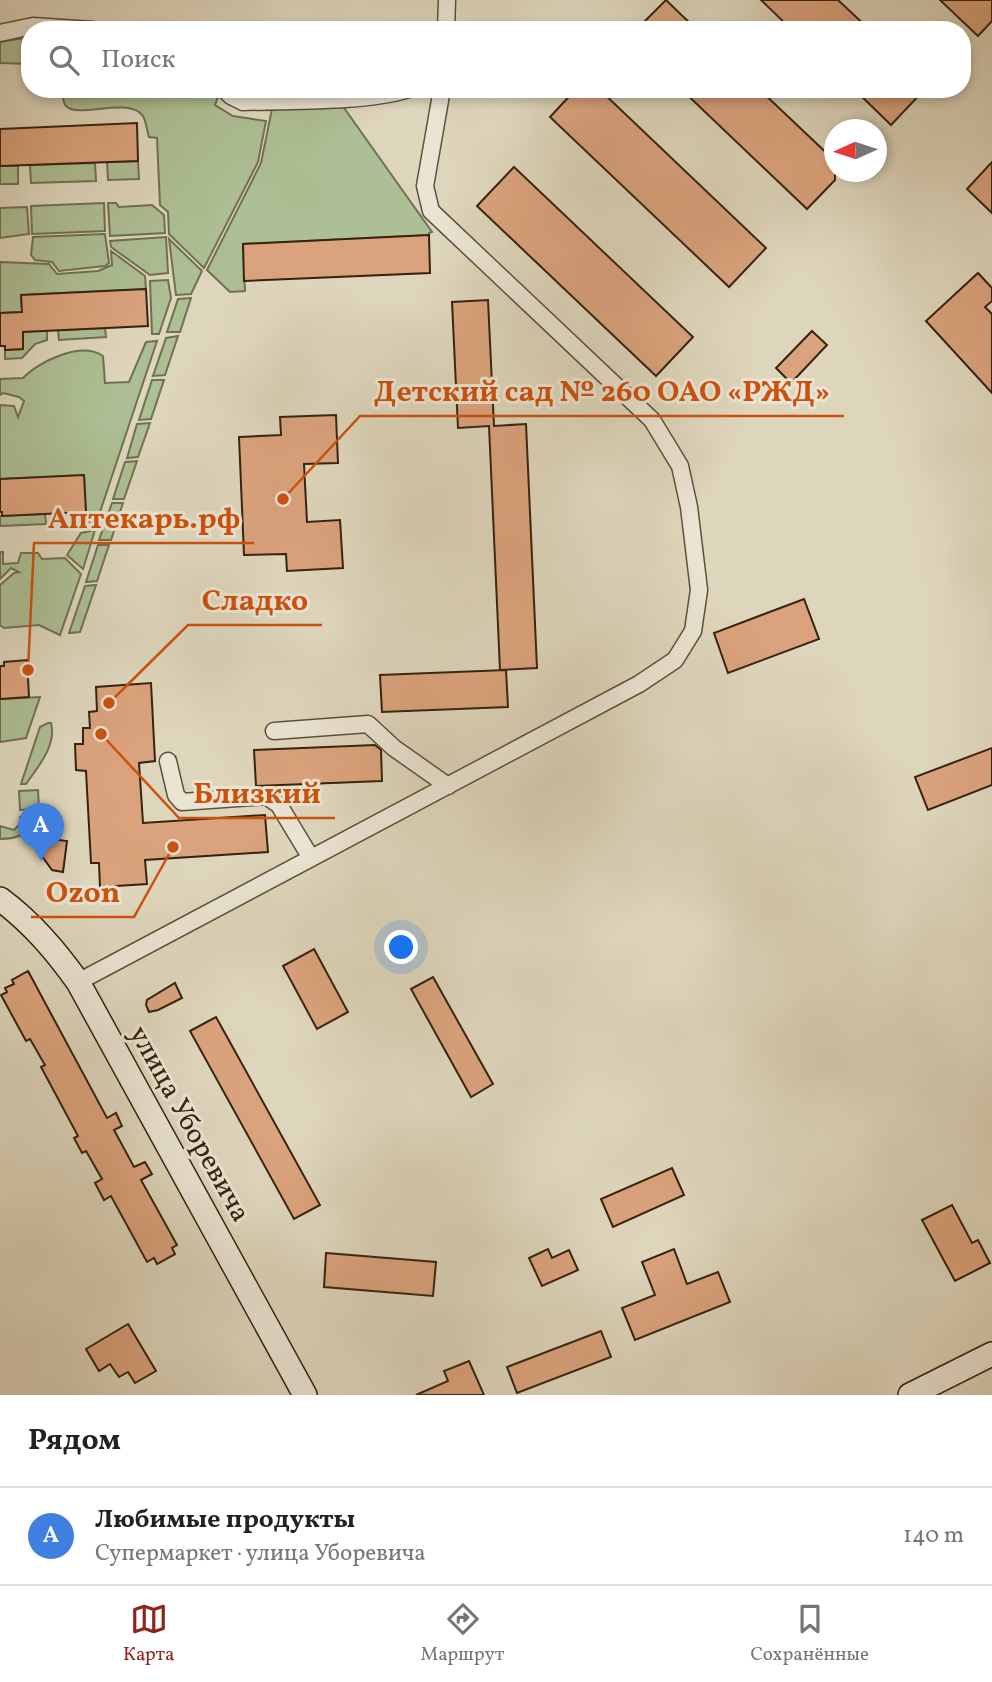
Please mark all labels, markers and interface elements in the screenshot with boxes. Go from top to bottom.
search box [21,21,971,98]
icon: search [45,41,83,79]
text: Поиск [101,42,175,78]
north arrow [824,119,887,182]
callout: Детский сад № 260 ОАО «РЖД» [360,365,844,416]
text: Детский сад № 260 ОАО «РЖД» [374,372,830,414]
callout: Аптекарь.рф [34,492,254,543]
text: Аптекарь.рф [48,499,240,541]
callout: Сладко [188,574,322,625]
text: Сладко [202,581,308,623]
callout: Близкий [179,767,335,818]
text: Близкий [193,774,321,816]
pin: A [18,803,64,861]
callout: Ozon [31,866,134,917]
text: Ozon [46,873,120,915]
your location [384,930,418,964]
street label: улица Уборевича [119,1019,259,1230]
text: Рядом [28,1420,121,1462]
text: Любимые продукты [95,1502,355,1538]
text: A [43,1520,59,1552]
text: 140 m [903,1520,964,1552]
text: Супермаркет · улица Уборевича [95,1538,426,1570]
tab: Карта [123,1600,175,1668]
tab: Маршрут [421,1600,504,1668]
tab: Сохранённые [750,1600,869,1668]

